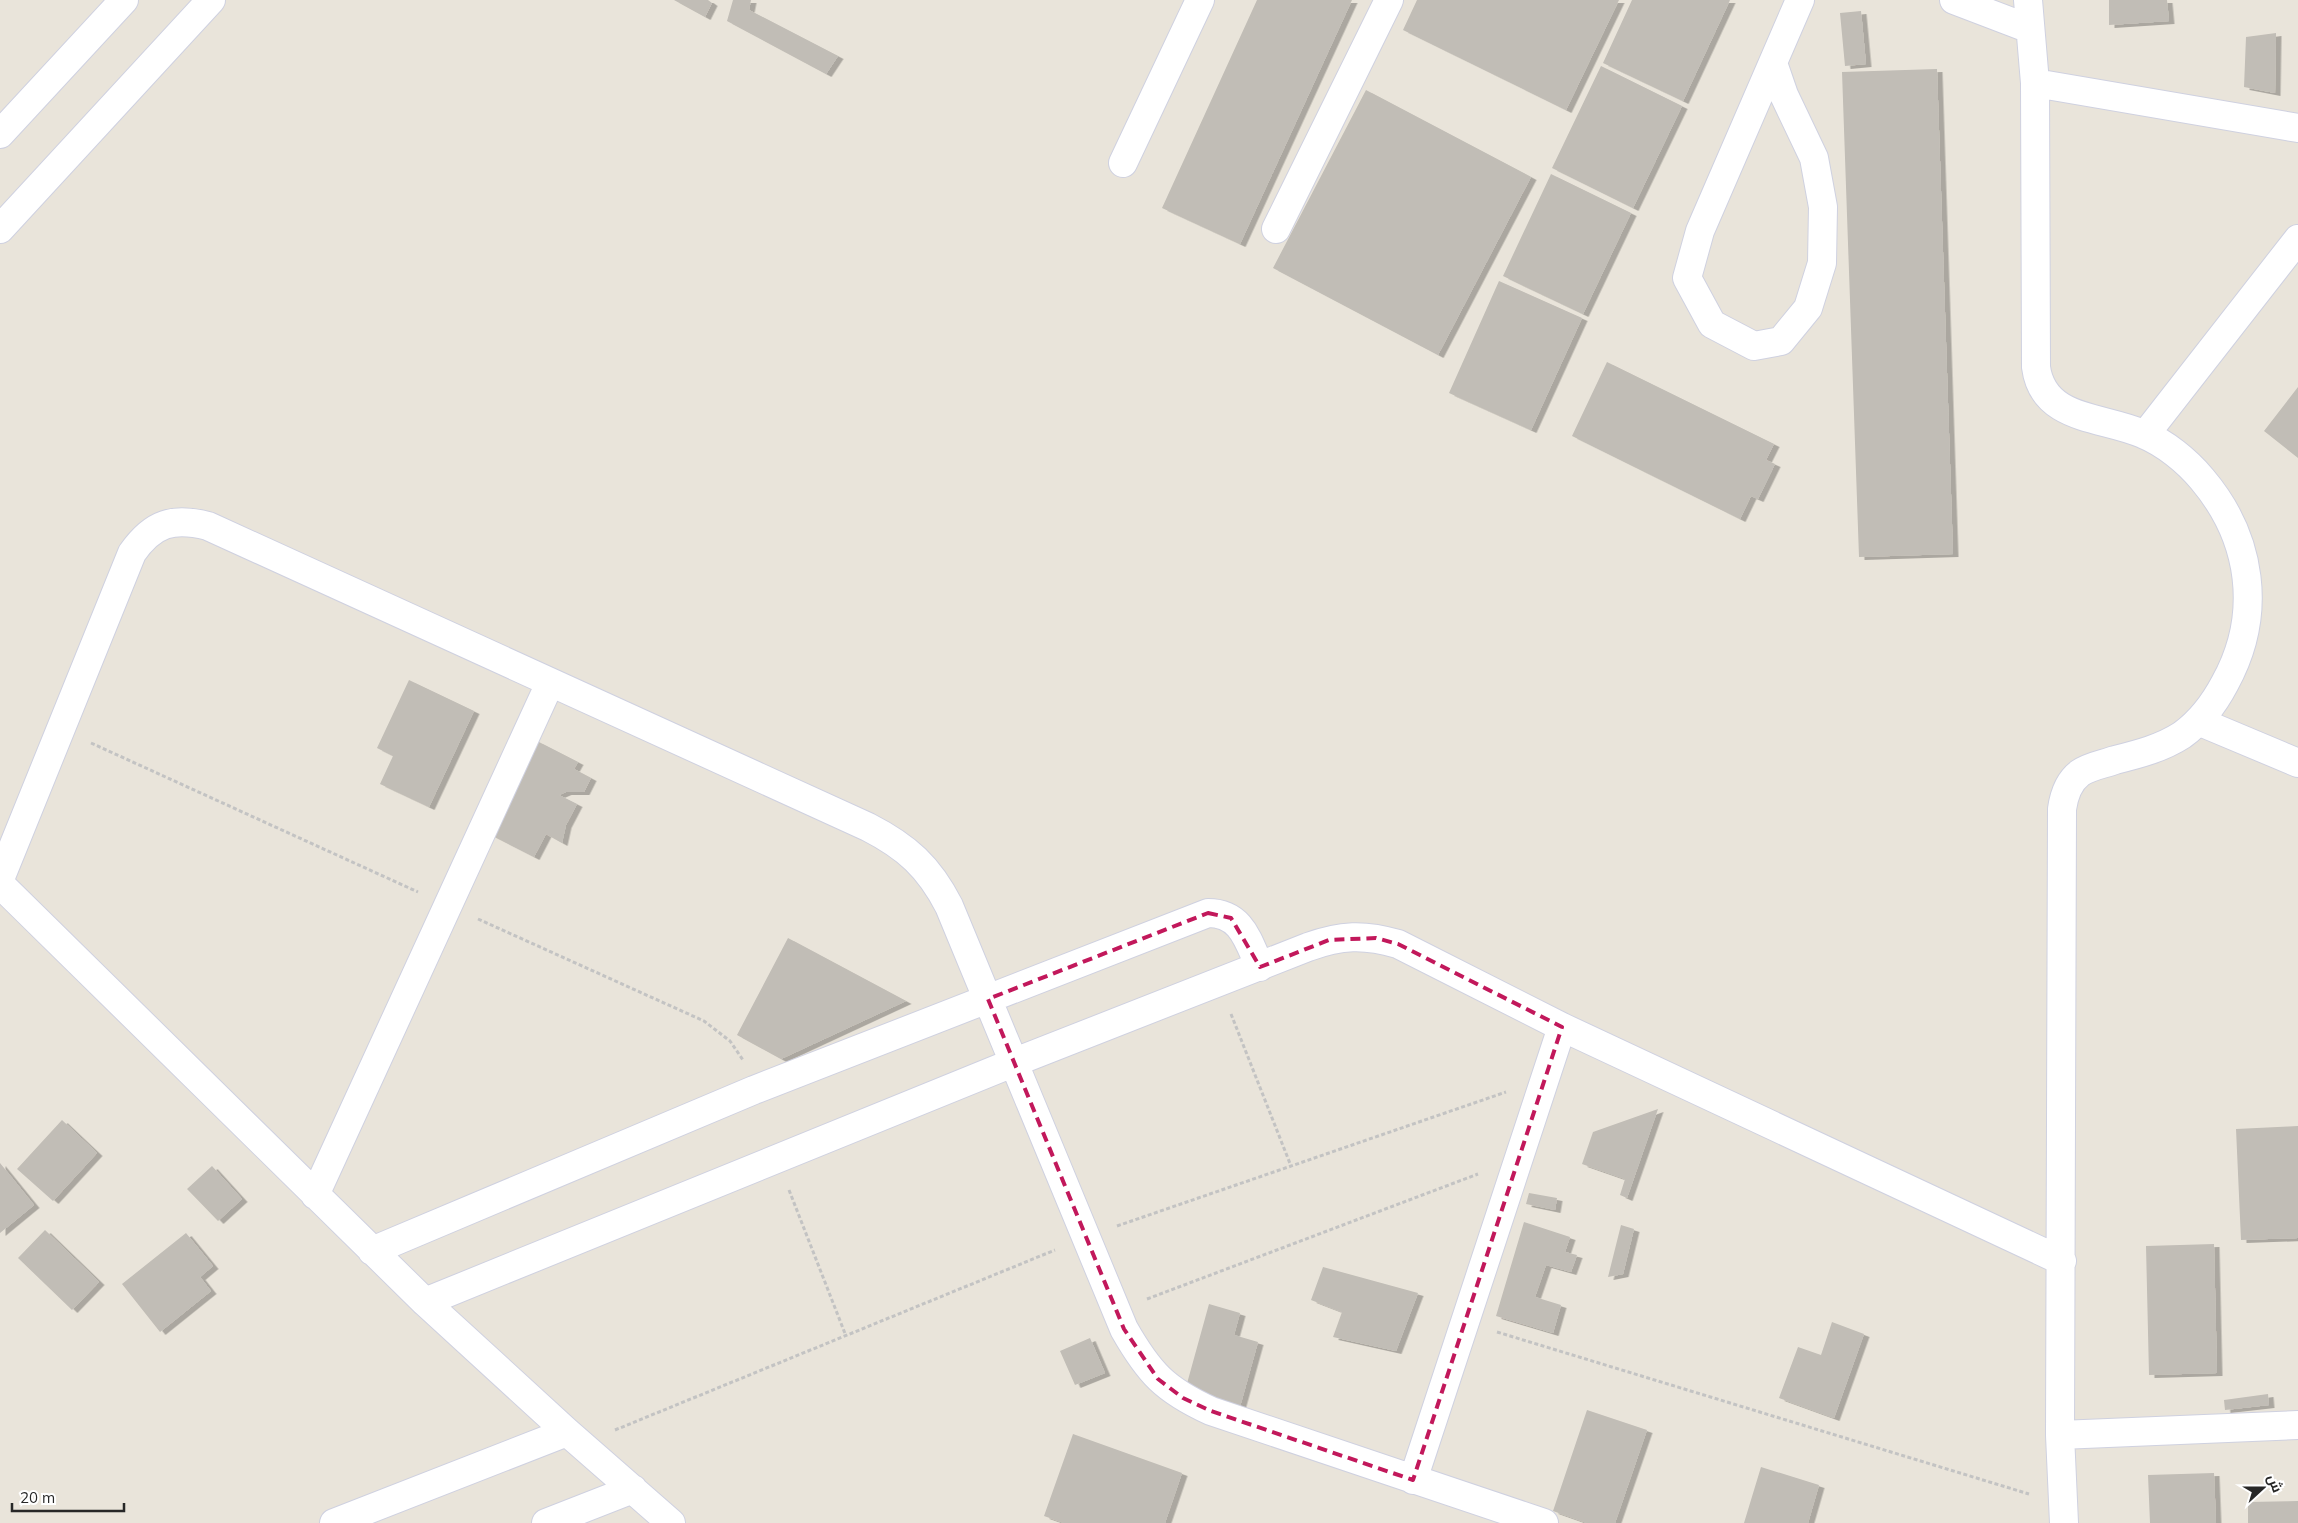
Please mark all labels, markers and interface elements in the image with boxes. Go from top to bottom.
north arrow [2238,1463,2288,1513]
text: ش [2264,1472,2287,1495]
scale bar [12,1480,125,1512]
text: 20 m [20,1488,55,1507]

